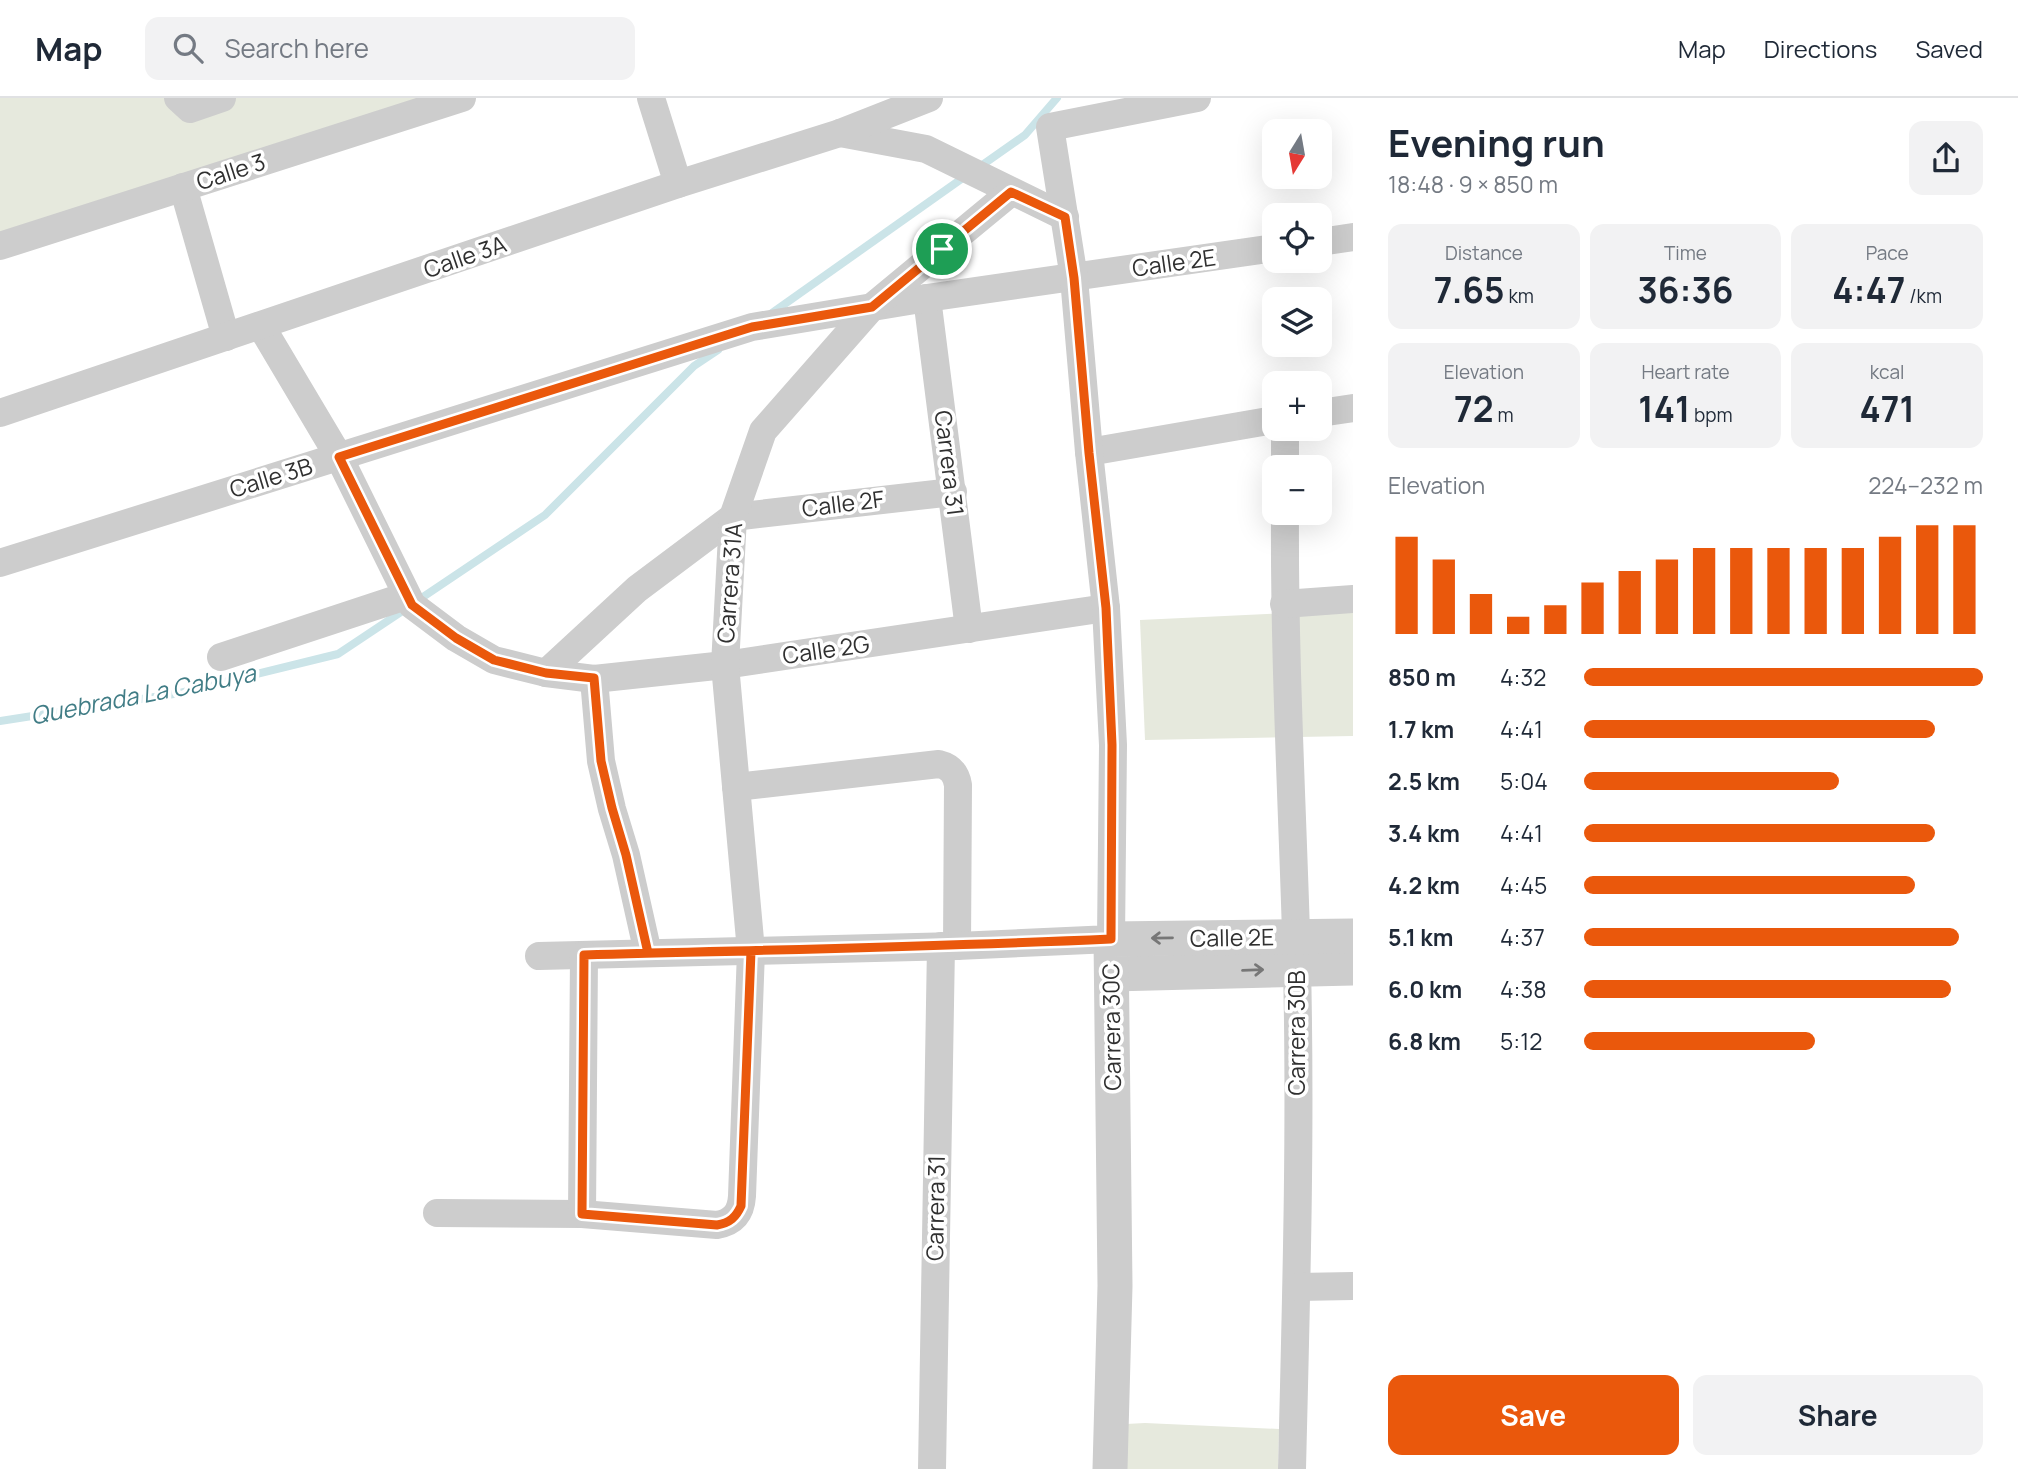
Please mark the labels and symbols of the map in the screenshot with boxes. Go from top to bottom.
north arrow [1262,119,1332,189]
street label: Calle 3 [192,145,269,197]
pin [912,219,972,279]
street label: Calle 3A [419,227,511,285]
street label: Calle 2E [1130,240,1218,284]
street label: Carrera 31 [928,408,972,517]
street label: Calle 3B [225,449,316,505]
street label: Calle 2F [800,482,886,524]
street label: Carrera 31A [709,521,749,644]
street label: Calle 2G [780,627,871,671]
water label: Quebrada La Cabuya [27,655,260,732]
street label: Calle 2E [1190,920,1274,954]
one-way arrow [1151,932,1174,945]
street label: Carrera 30C [1094,963,1128,1091]
one-way arrow [1242,963,1265,976]
street label: Carrera 30B [1280,970,1312,1096]
street label: Carrera 31 [918,1155,952,1261]

